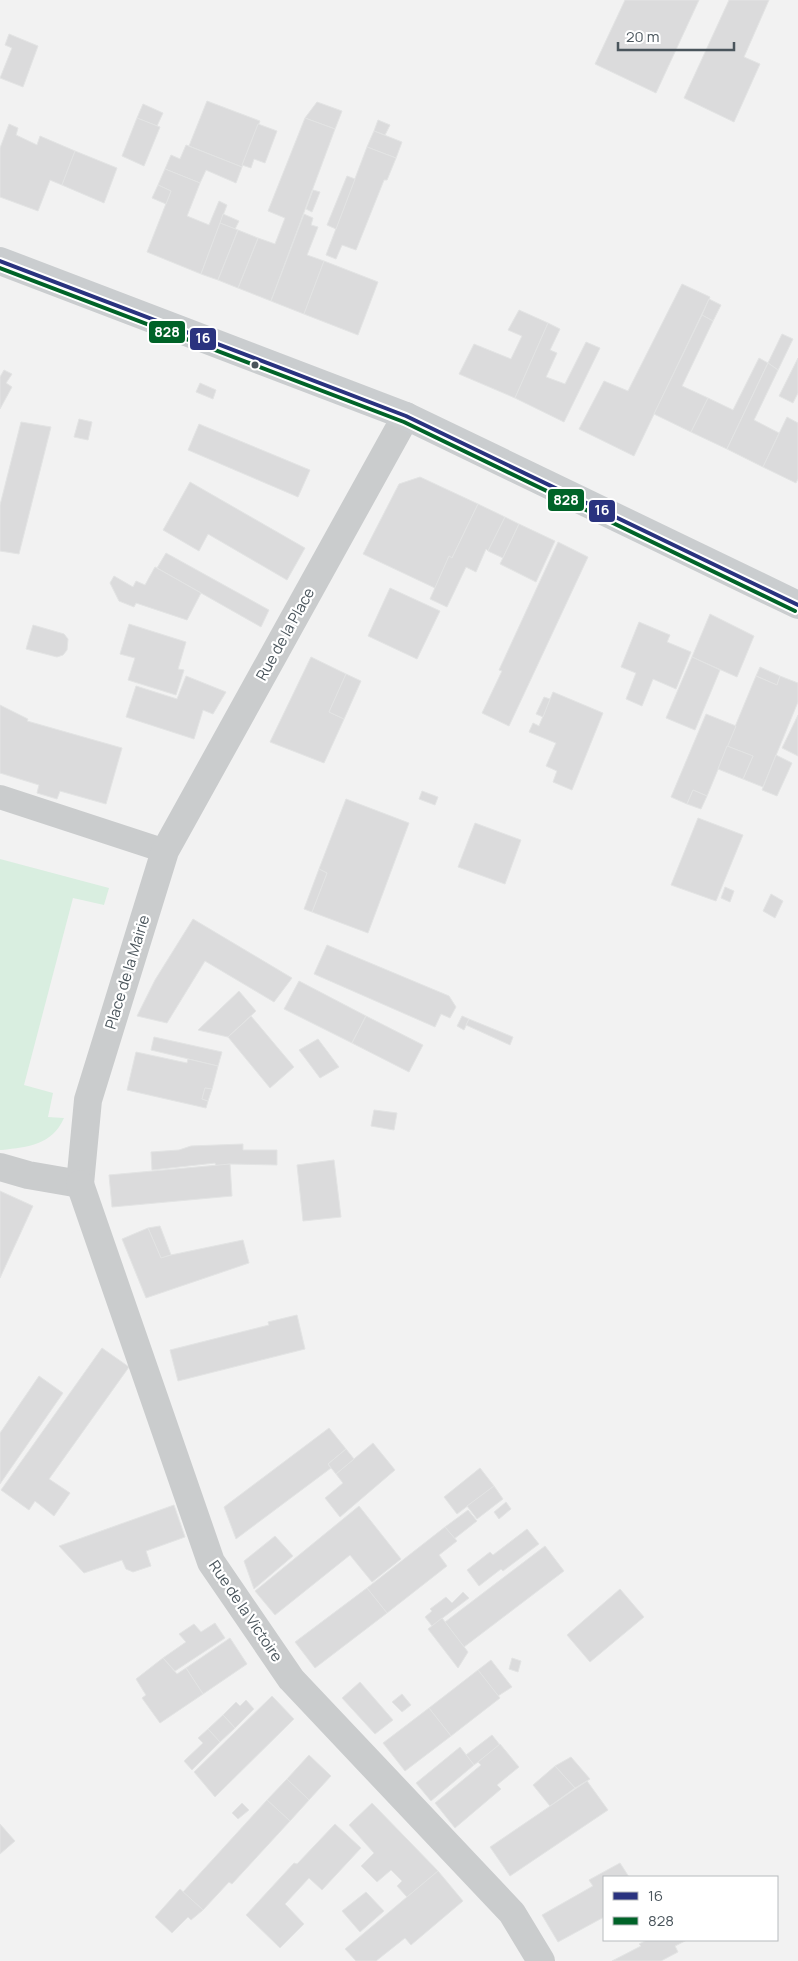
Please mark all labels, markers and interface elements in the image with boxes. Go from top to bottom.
scale bar [618,20,734,52]
text: 20 m [626,26,659,47]
line badge: 828 [148,320,186,344]
text: 828 [154,322,180,341]
line badge: 16 [189,327,217,351]
text: 16 [196,328,210,347]
unlabelled marker [250,360,260,370]
line badge: 828 [547,488,585,512]
text: 828 [553,490,579,509]
line badge: 16 [588,499,616,523]
text: 16 [595,500,609,519]
street label: Rue de la Place [251,584,319,684]
street label: Place de la Mairie [100,912,154,1032]
street label: Rue de la Victoire [204,1556,288,1666]
legend [603,1876,778,1941]
text: 16 [648,1885,663,1906]
text: 828 [648,1910,674,1931]

